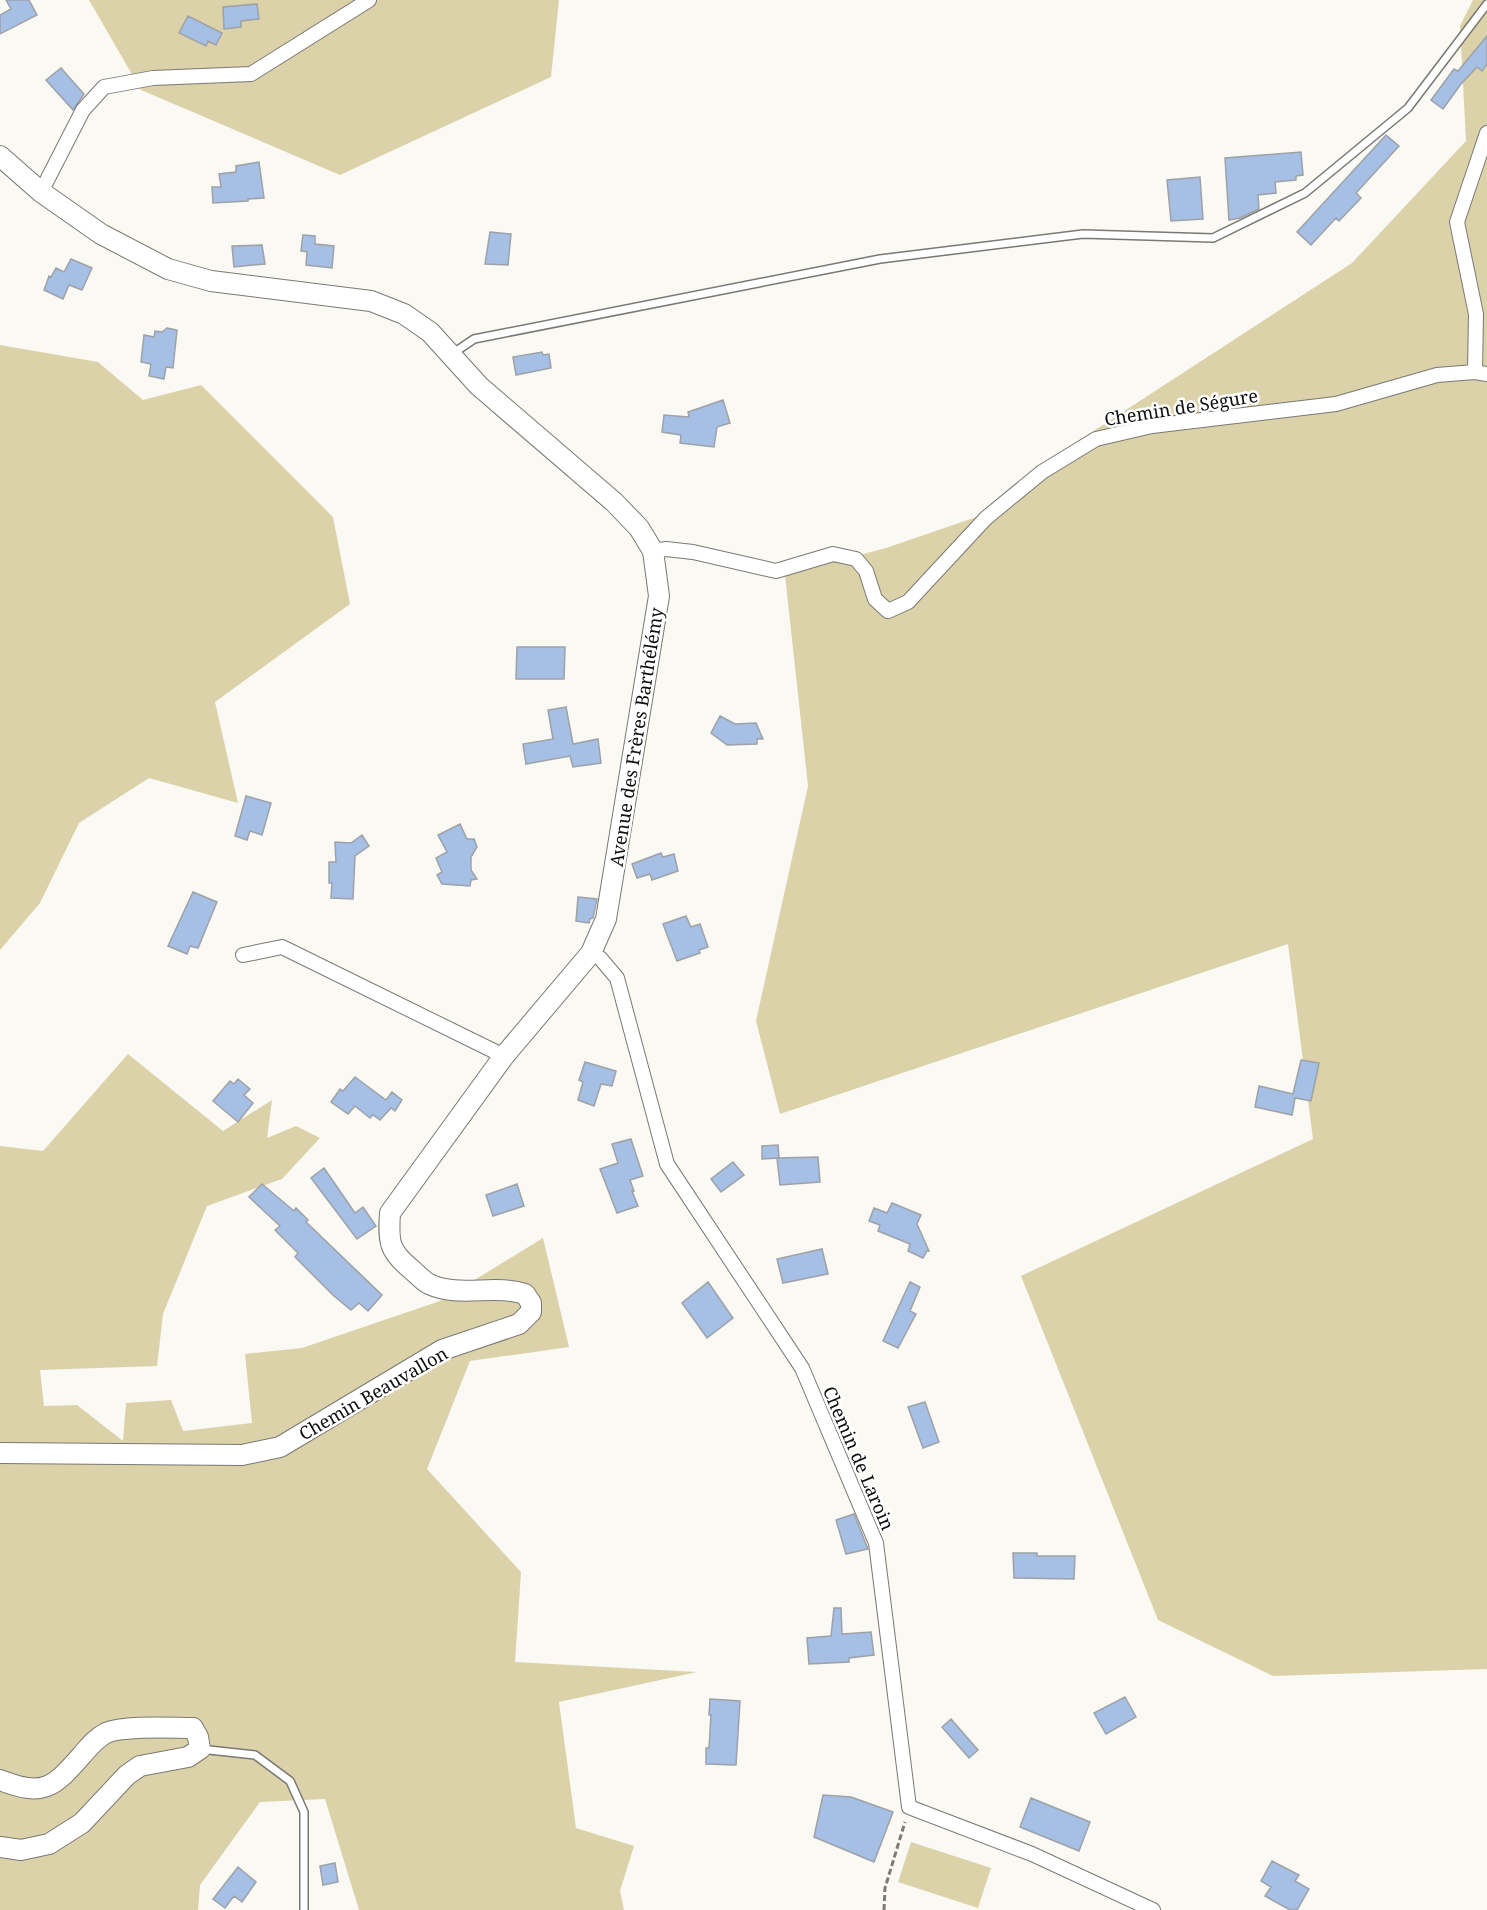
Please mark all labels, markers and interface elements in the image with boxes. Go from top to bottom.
street label: Chemin de Ségure [1102,383,1260,431]
street label: Avenue des Frères Barthélémy [604,605,668,868]
street label: Chemin Beauvallon [294,1340,452,1445]
street label: Chemin de Laroin [818,1382,900,1534]

